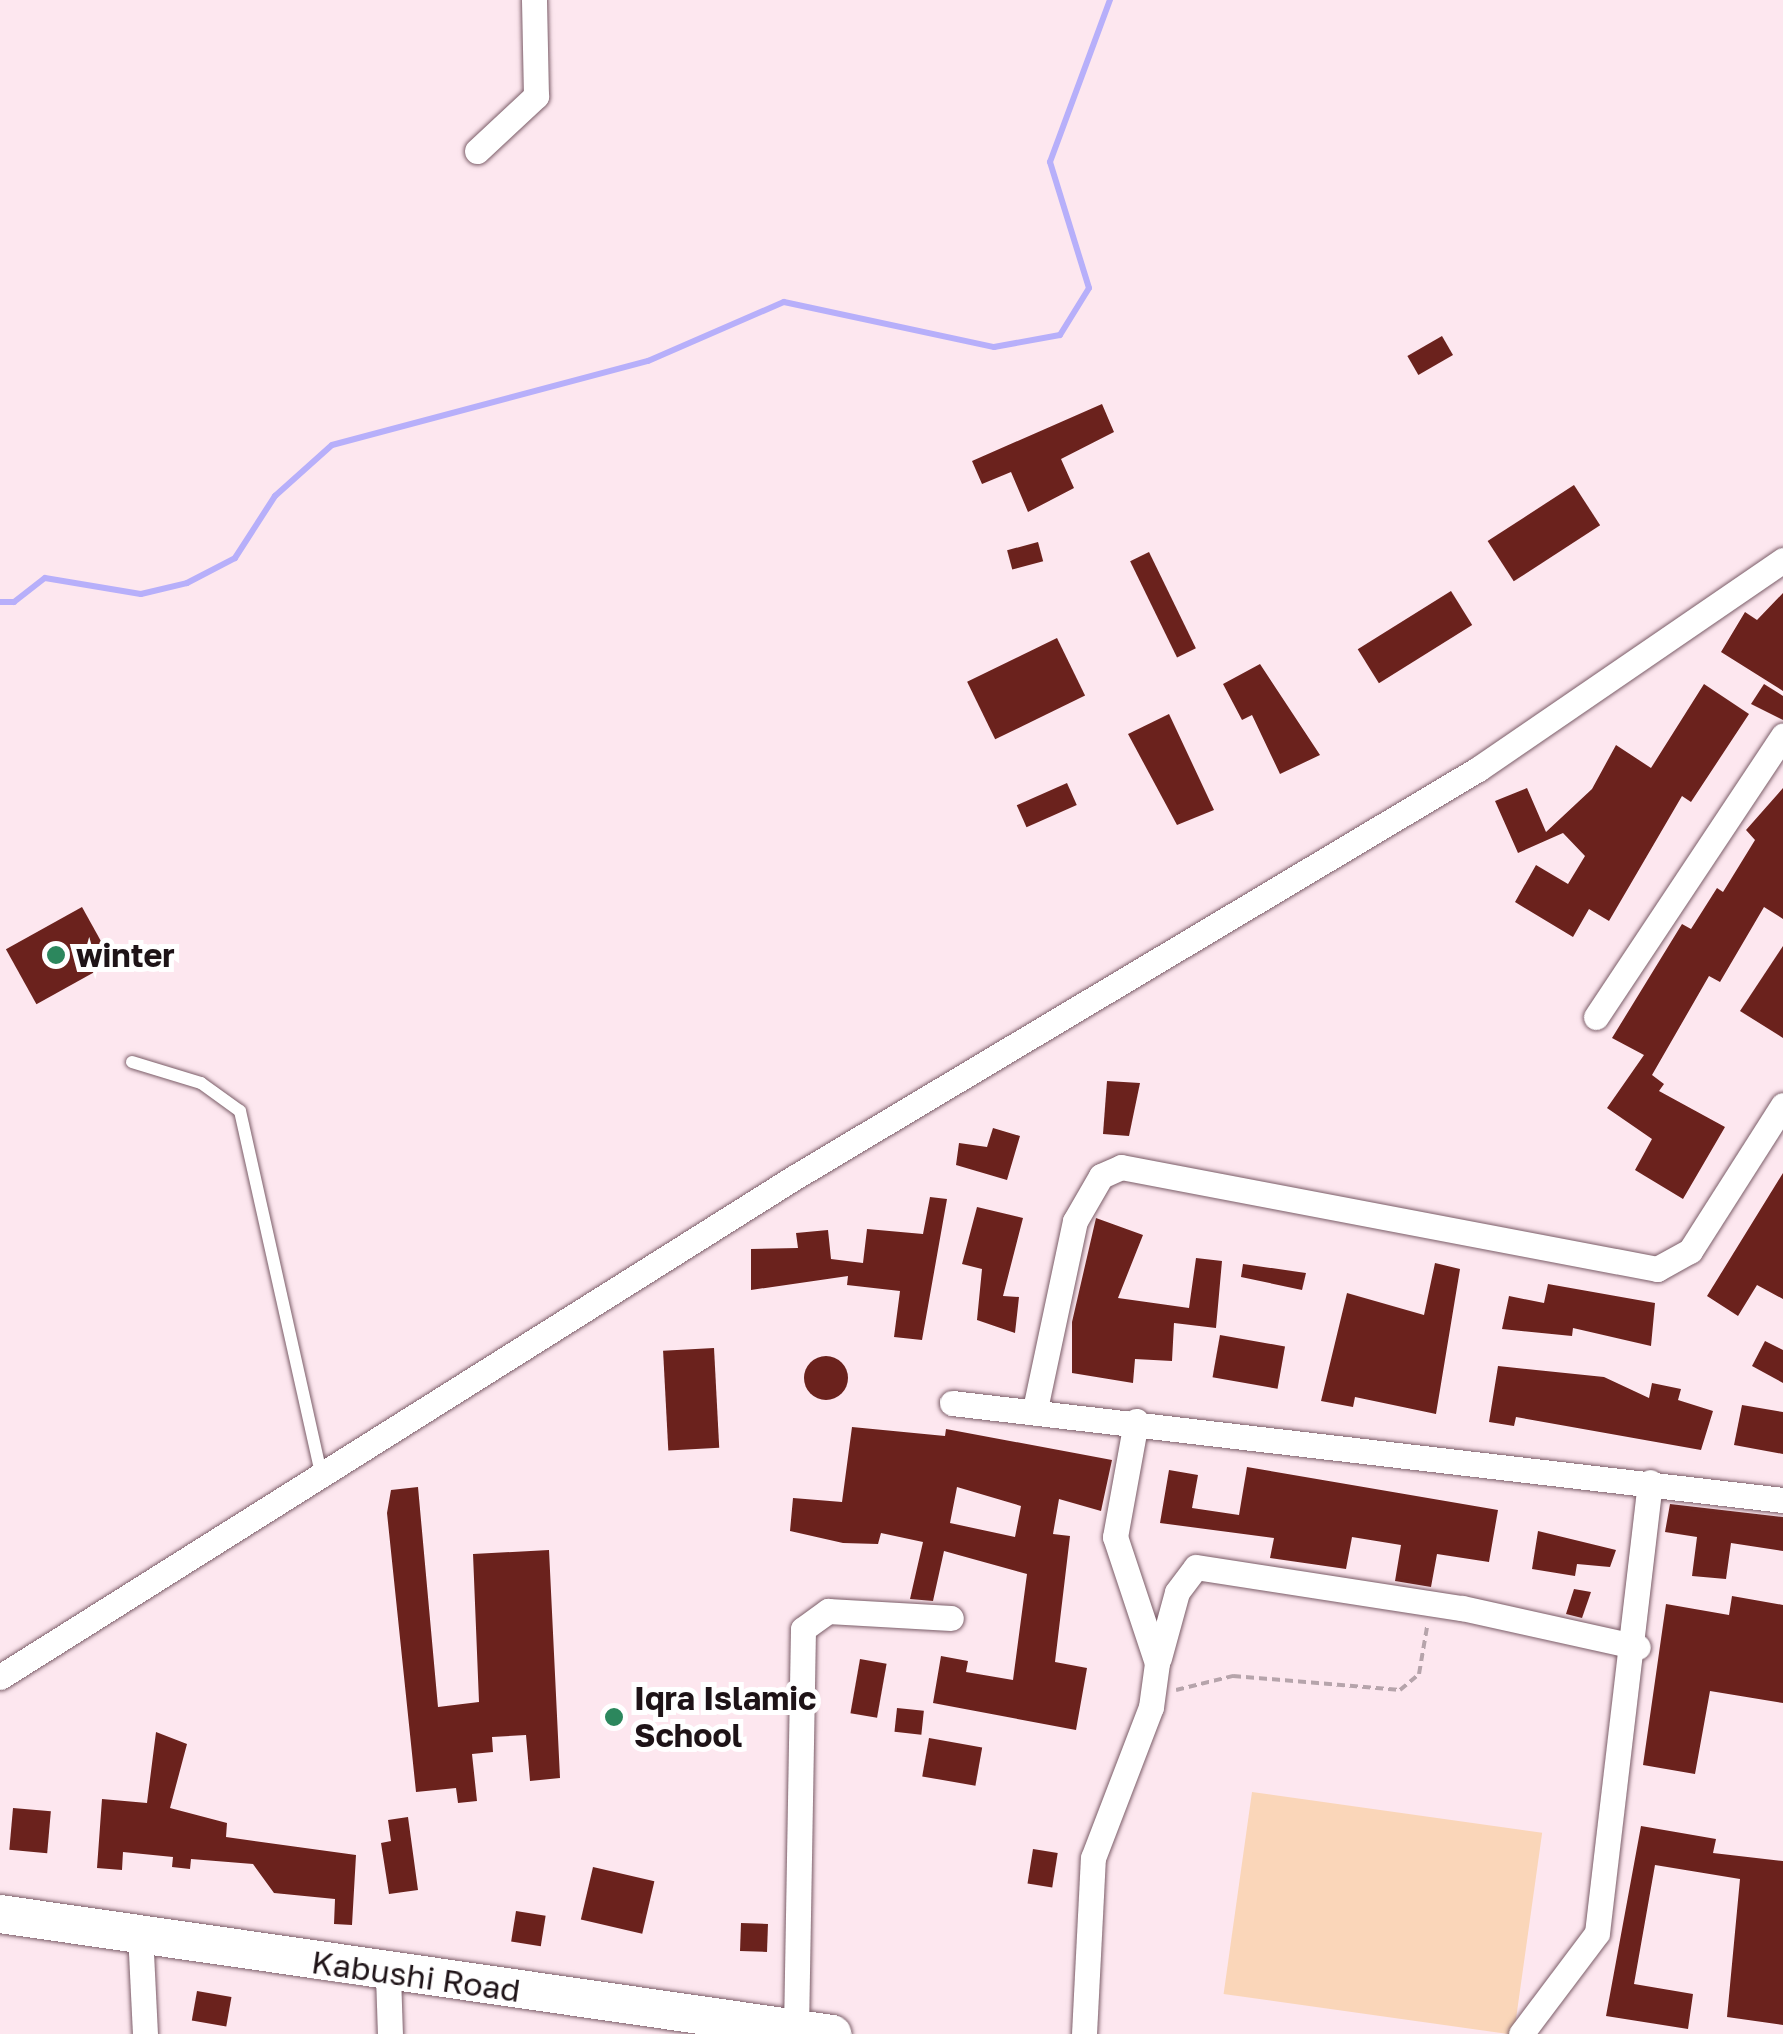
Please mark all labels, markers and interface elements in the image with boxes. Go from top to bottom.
place label: winter [76,936,175,974]
marker: winter [45,944,67,966]
place label: Iqra Islamic School [634,1680,816,1755]
marker: Iqra Islamic School [603,1706,625,1728]
street label: Kabushi Road [309,1942,523,2010]

